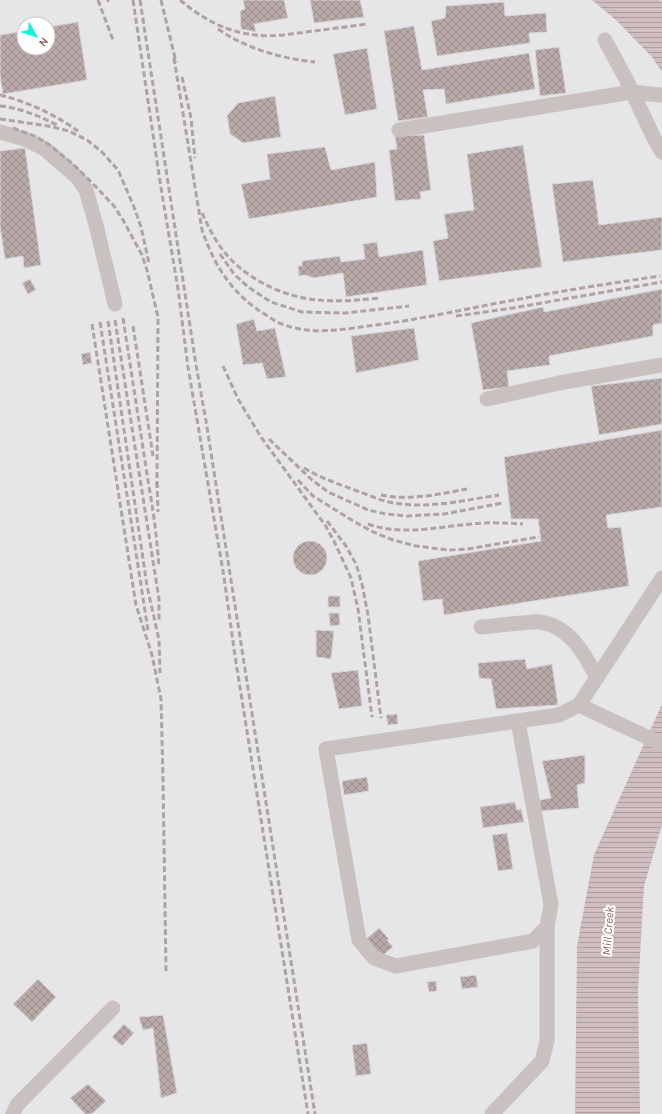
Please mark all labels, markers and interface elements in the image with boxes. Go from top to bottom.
north arrow [16,16,56,56]
text: N [36,35,51,49]
water label: Mill Creek [599,905,617,956]

